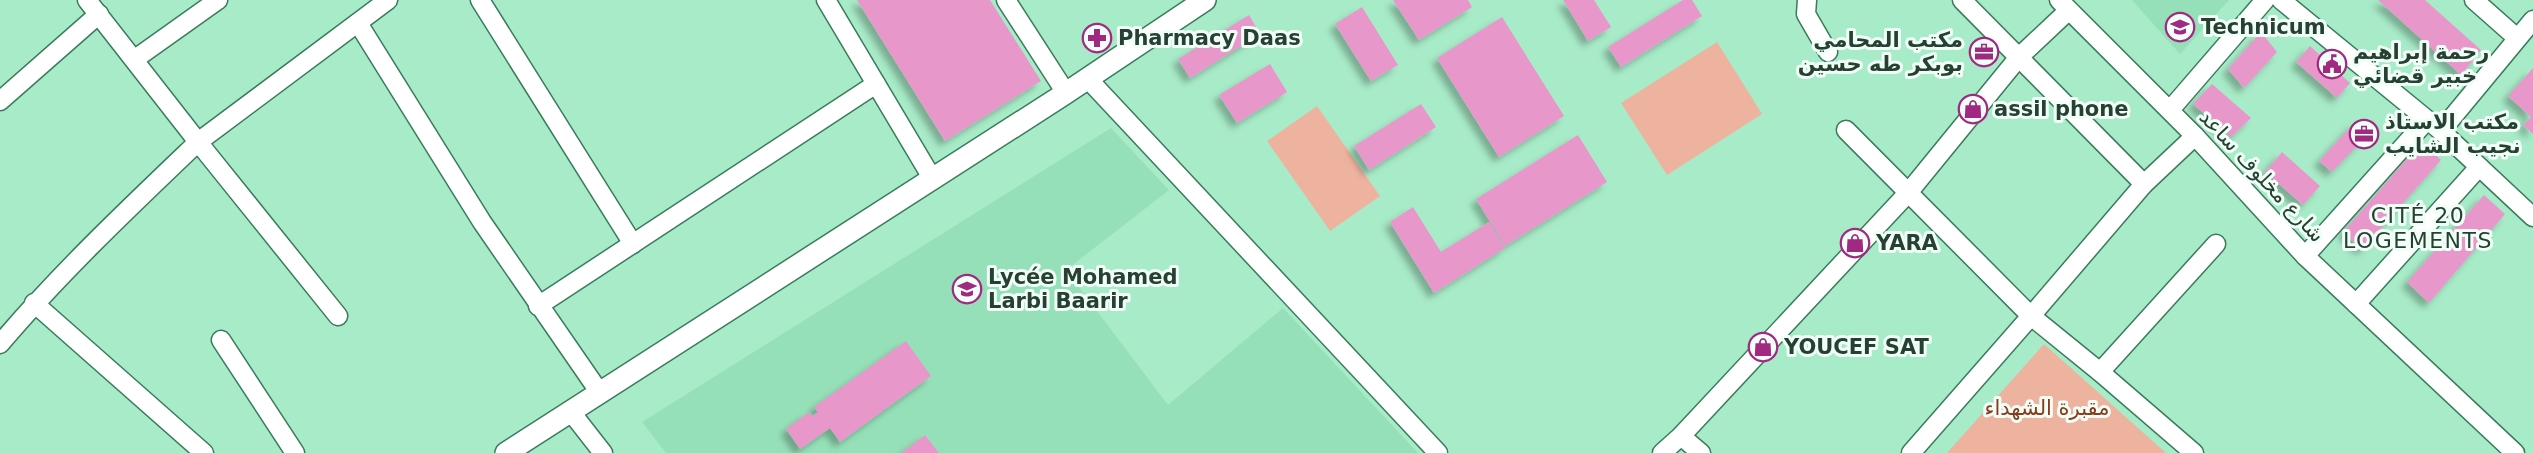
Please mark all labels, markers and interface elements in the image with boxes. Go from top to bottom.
school or university icon: Technicum [2164,11,2196,43]
place label: Technicum [2201,15,2326,39]
pharmacy icon: Pharmacy Daas [1081,22,1113,54]
place label: Pharmacy Daas [1118,26,1301,50]
place label: مكتب المحامي بوبكر طه حسين [1798,28,1963,76]
office icon: مكتب المحامي بوبكر طه حسين [1968,36,2000,68]
place label: رحمة إبراهيم خبير قضائي [2353,40,2489,88]
public building icon: رحمة إبراهيم خبير قضائي [2316,48,2348,80]
shop icon: assil phone [1957,93,1989,125]
place label: assil phone [1994,97,2128,121]
street label: شارع مخلوف ساعد [2195,105,2329,247]
place label: مكتب الاستاذ نجيب الشايب [2385,110,2521,158]
office icon: مكتب الاستاذ نجيب الشايب [2348,118,2380,150]
district label: CITÉ 20 LOGEMENTS [2343,203,2493,253]
shop icon: YARA [1839,227,1871,259]
place label: YARA [1875,231,1939,255]
place label: Lycée Mohamed Larbi Baarir [988,265,1178,313]
school or university icon: Lycée Mohamed Larbi Baarir [951,273,983,305]
shop icon: YOUCEF SAT [1747,331,1779,363]
place label: YOUCEF SAT [1783,335,1930,359]
park label: مقبرة الشهداء [1985,396,2109,420]

